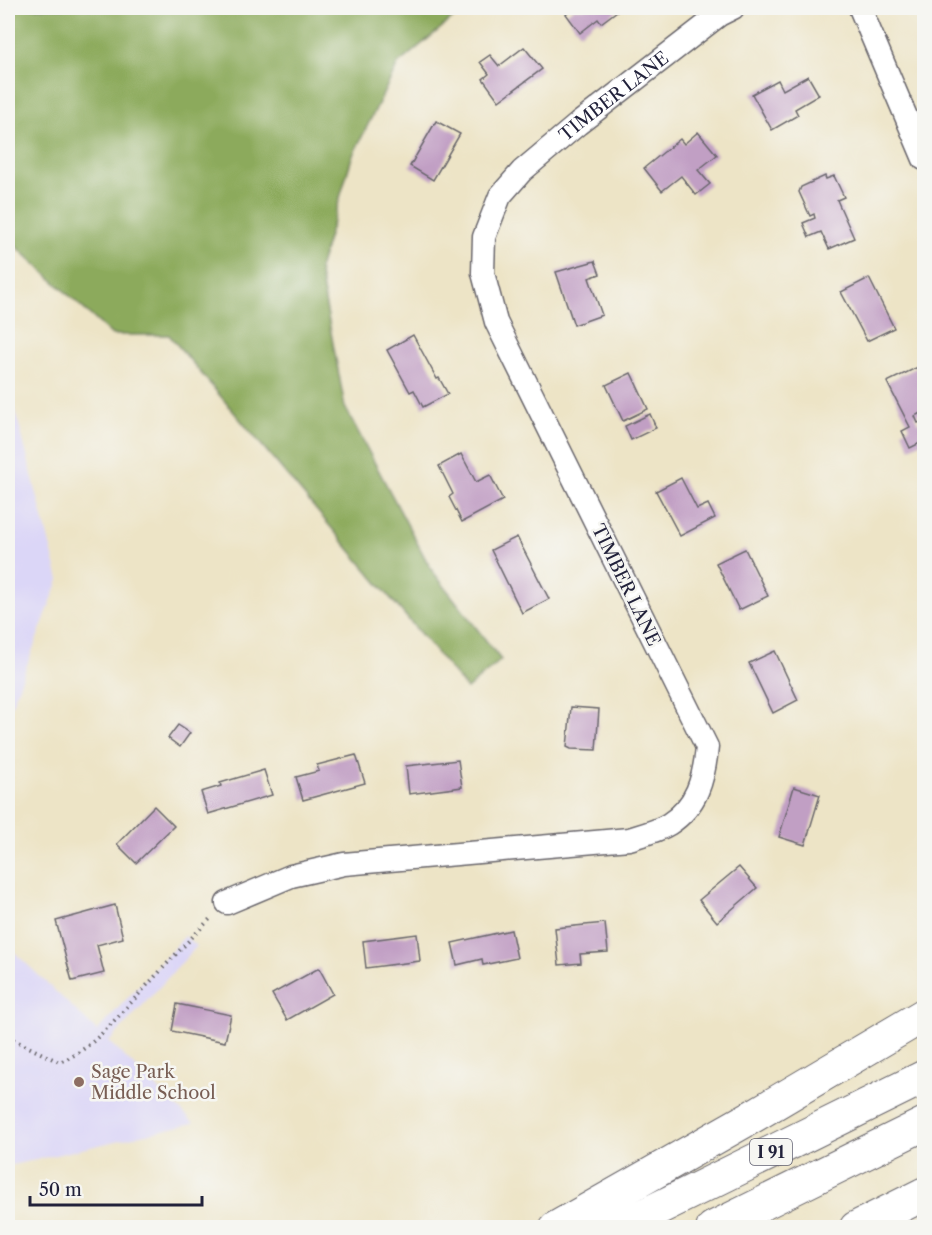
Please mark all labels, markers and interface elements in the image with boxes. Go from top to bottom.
street label: TIMBER LANE [555,47,673,146]
street label: TIMBER LANE [587,520,665,650]
place label: Sage Park Middle School [91,1061,216,1104]
marker: Sage Park Middle School [72,1075,86,1089]
road number: I 91 [750,1139,792,1165]
scale bar [30,1169,202,1207]
text: 50 m [39,1179,82,1201]

